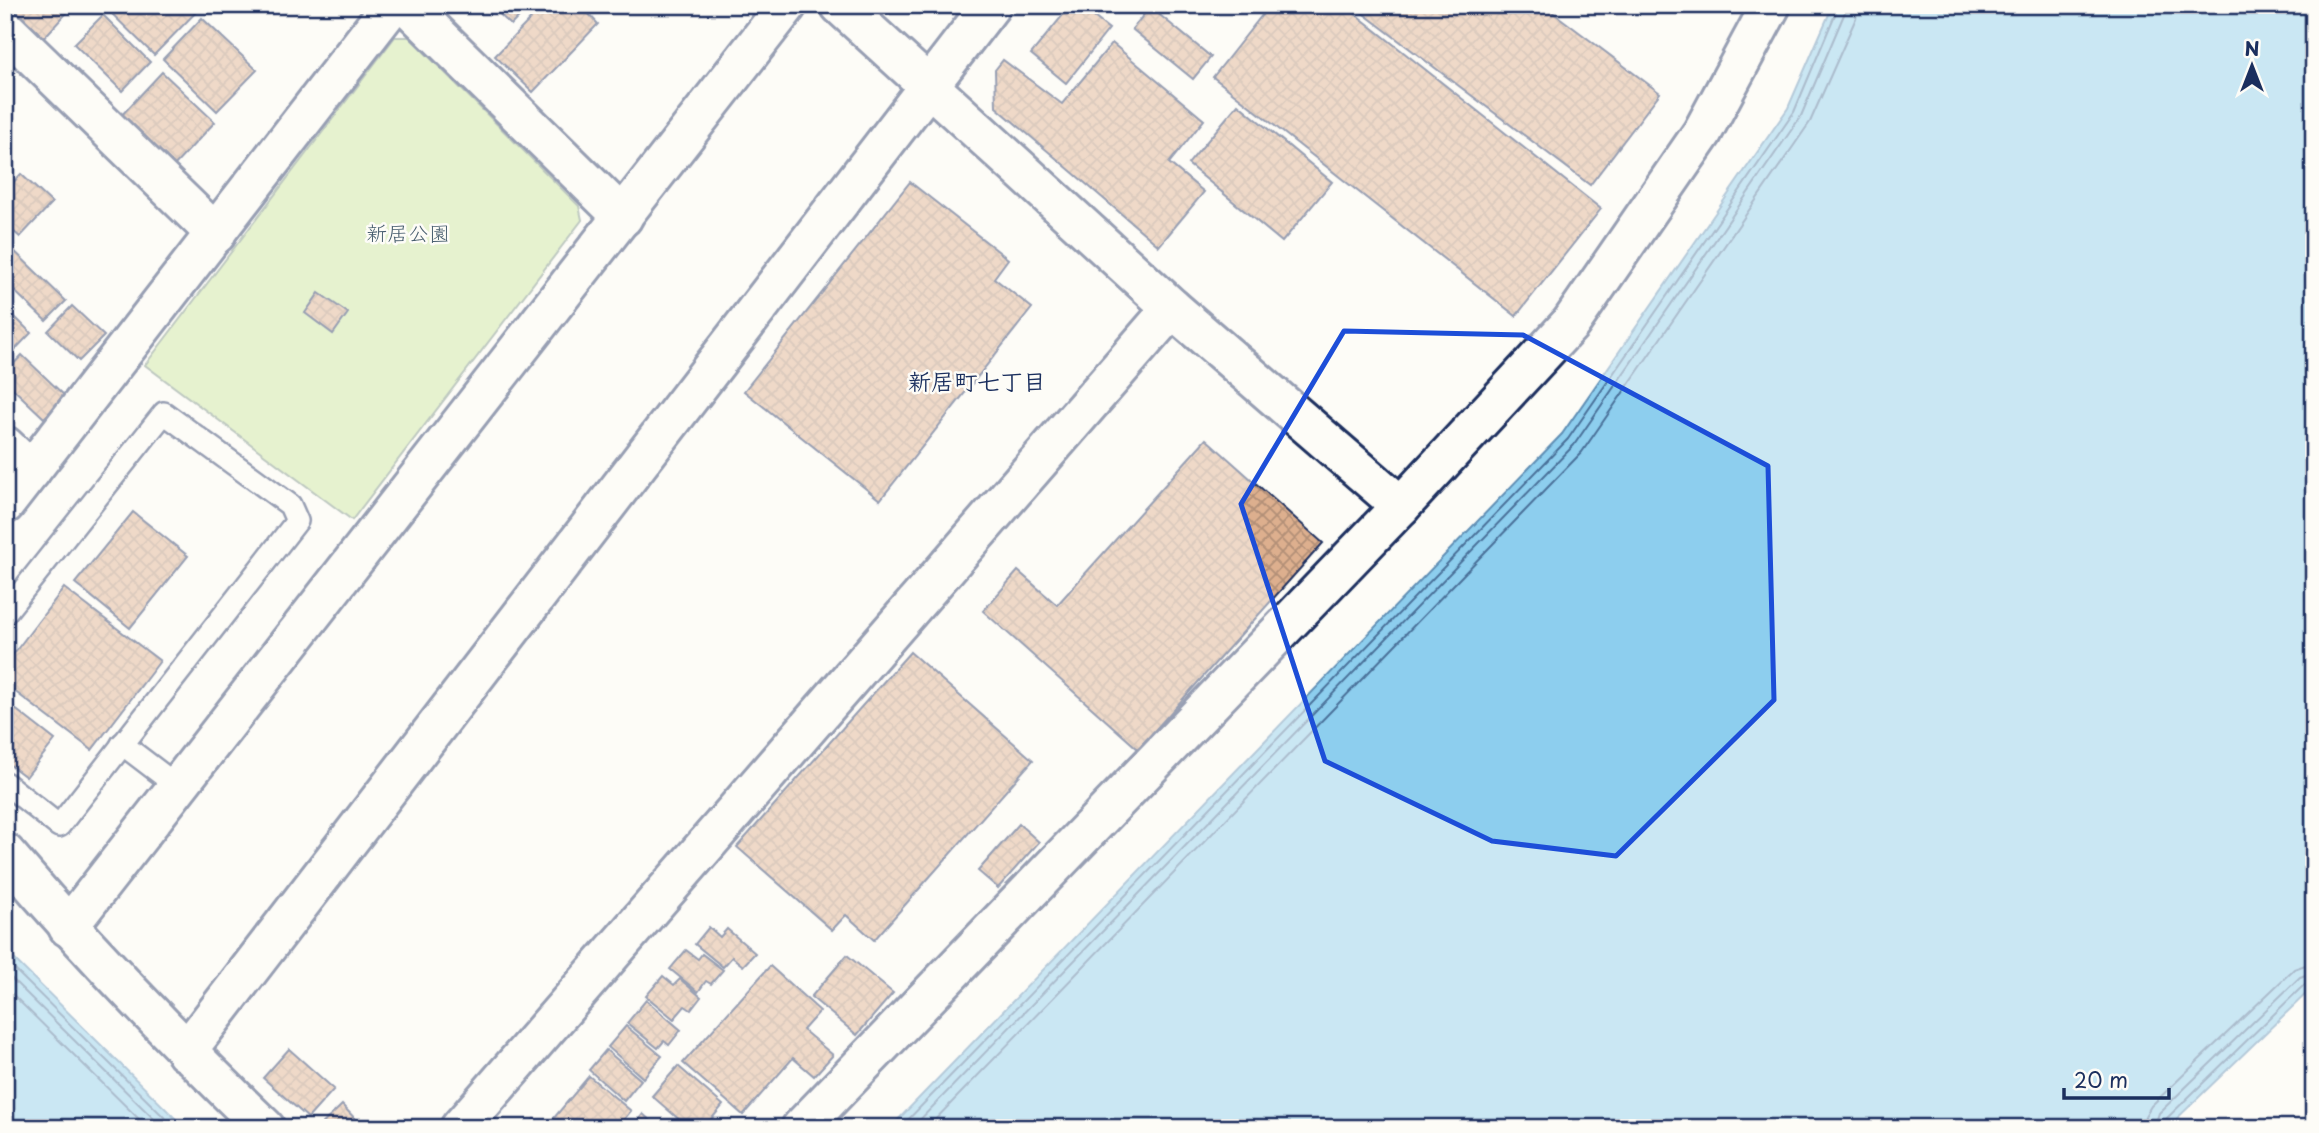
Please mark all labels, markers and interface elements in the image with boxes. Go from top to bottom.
north arrow [2218,32,2288,102]
text: N [2244,34,2260,62]
park label: 新居公園 [366,216,450,248]
district label: 新居町七丁目 [908,363,1046,398]
scale bar [2064,1056,2168,1100]
text: 20 m [2074,1063,2128,1095]

